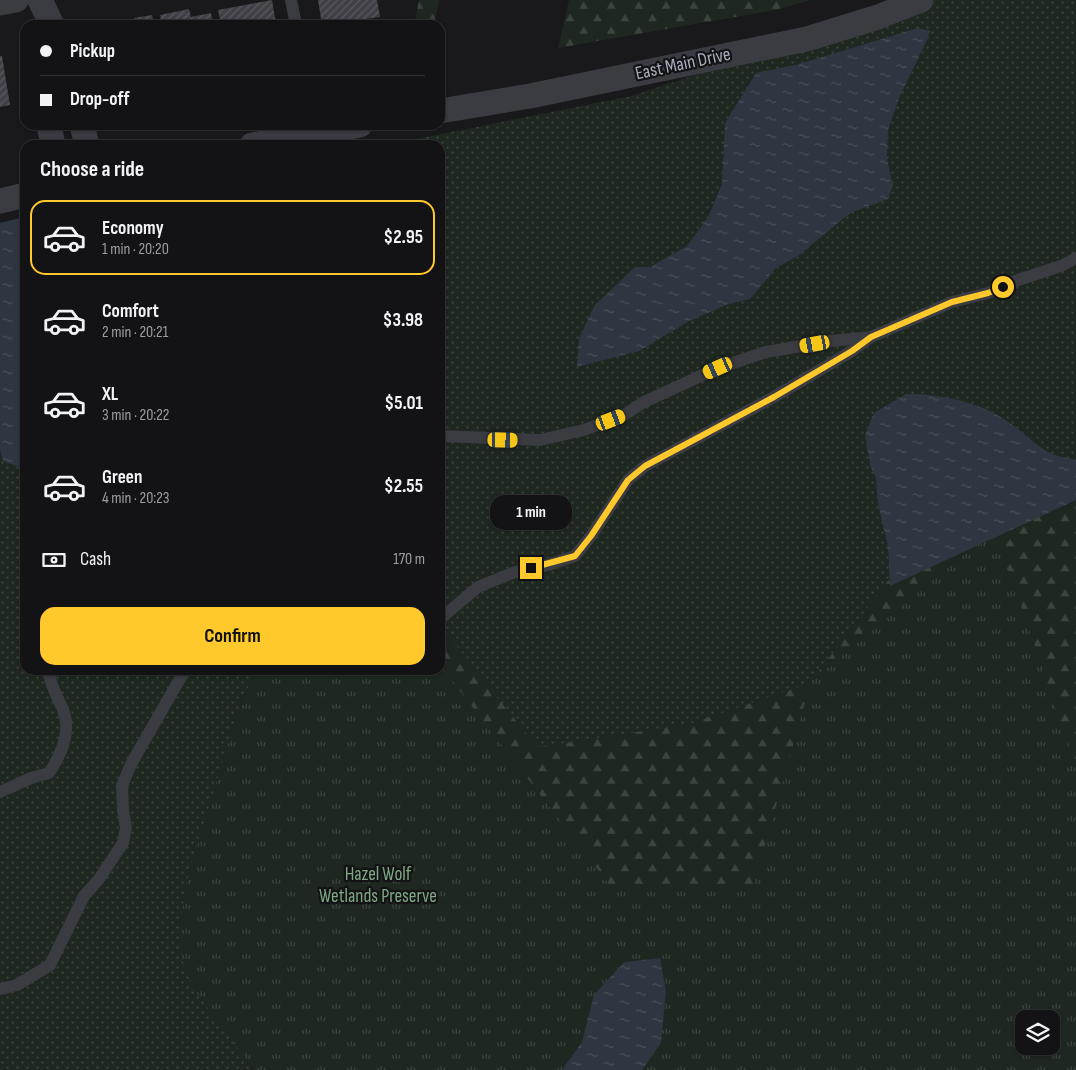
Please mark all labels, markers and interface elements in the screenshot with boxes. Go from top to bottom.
text: Pickup [70,40,115,63]
street label: East Main Drive [633,43,733,85]
text: Drop-off [70,88,130,111]
text: Choose a ride [40,156,144,183]
icon: car [42,215,87,260]
text: Economy [102,217,164,240]
text: $2.95 [384,226,423,249]
text: 1 min · 20:20 [102,240,169,259]
route start [992,276,1014,298]
icon: car [42,298,87,343]
text: Comfort [102,300,159,323]
text: $3.98 [383,309,423,332]
text: 2 min · 20:21 [102,323,168,342]
car [798,334,831,354]
car [701,355,734,381]
icon: car [42,381,87,426]
text: XL [102,383,118,406]
text: $5.01 [385,392,423,415]
text: 3 min · 20:22 [102,406,169,425]
car [594,408,627,432]
car [487,432,518,448]
icon: car [42,464,87,509]
text: Green [102,466,142,489]
text: $2.55 [384,475,423,498]
text: 4 min · 20:23 [102,489,170,508]
callout: 1 min [490,496,572,530]
text: 1 min [516,503,546,522]
icon: cash [40,546,68,574]
text: Cash [80,548,111,571]
text: 170 m [393,550,425,569]
route end [520,557,542,579]
button: Confirm [40,607,425,665]
park label: Hazel Wolf Wetlands Preserve [319,863,437,908]
map controls [1015,1010,1060,1055]
button: layers [1015,1010,1060,1055]

